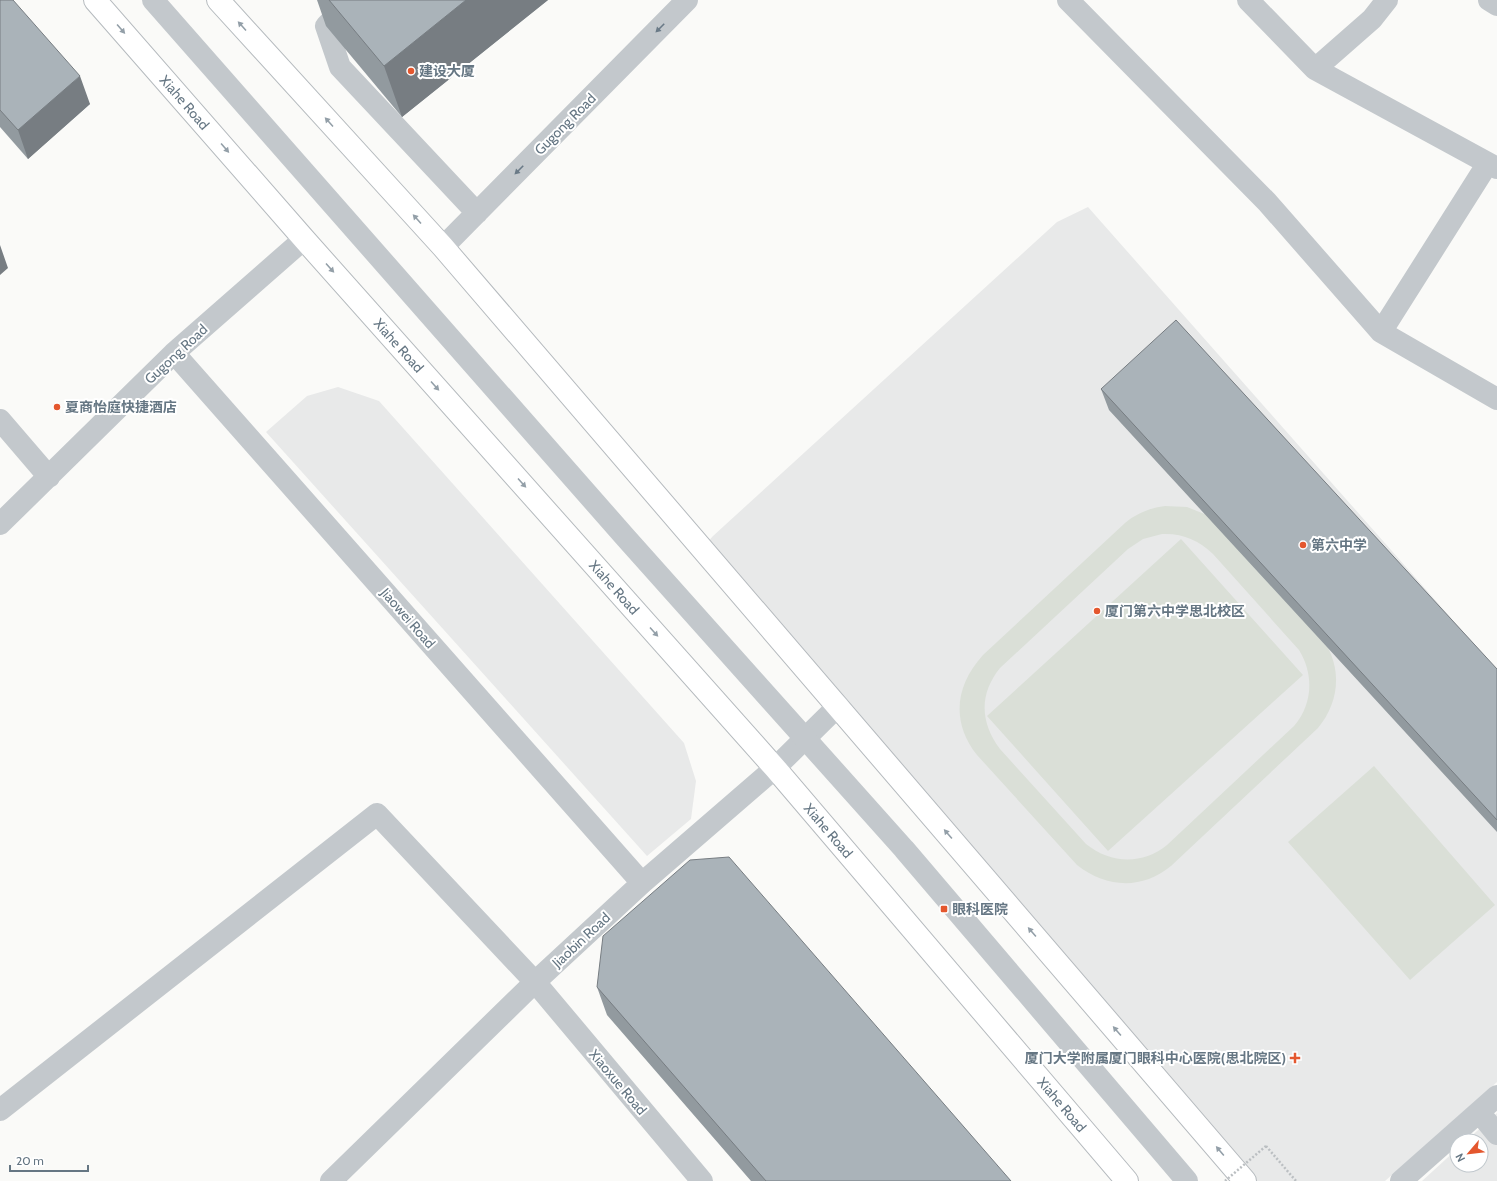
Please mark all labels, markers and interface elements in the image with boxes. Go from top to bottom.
one-way arrow [237,21,247,31]
one-way arrow [655,23,665,33]
one-way arrow [116,25,125,34]
place label: 建设大厦 [419,62,475,80]
marker: 建设大厦 [406,66,416,76]
street label: Xiahe Road [156,71,213,133]
street label: Gugong Road [530,89,600,159]
one-way arrow [325,117,334,128]
one-way arrow [220,144,229,153]
one-way arrow [514,165,524,175]
one-way arrow [413,214,422,223]
one-way arrow [325,263,334,272]
street label: Xiahe Road [370,315,428,376]
street label: Gugong Road [141,320,211,388]
one-way arrow [430,381,440,391]
place label: 夏商怡庭快捷酒店 [65,398,177,416]
marker: 夏商怡庭快捷酒店 [52,402,62,412]
one-way arrow [517,478,526,488]
place label: 第六中学 [1311,536,1367,554]
marker: 第六中学 [1298,540,1308,550]
street label: Xiahe Road [585,557,643,618]
street label: Jiaowei Road [376,583,439,652]
place label: 厦门第六中学思北校区 [1105,602,1245,620]
marker: 厦门第六中学思北校区 [1092,606,1102,616]
one-way arrow [650,627,659,638]
street label: Xiahe Road [800,799,857,862]
one-way arrow [943,828,952,839]
place label: 眼科医院 [952,900,1008,918]
marker: 眼科医院 [939,904,949,914]
street label: Jiaobin Road [547,909,614,972]
one-way arrow [1028,927,1037,938]
one-way arrow [1113,1026,1122,1036]
street label: Xiaoxue Road [585,1045,651,1119]
place label: 厦门大学附属厦门眼科中心医院(思北院区) [1025,1049,1286,1067]
marker: 厦门大学附属厦门眼科中心医院(思北院区) [1289,1052,1301,1064]
street label: Xiahe Road [1033,1073,1090,1136]
north arrow [1449,1133,1489,1173]
one-way arrow [1215,1146,1224,1156]
scale bar [10,1147,88,1173]
text: N [1452,1151,1468,1164]
text: 20 m [16,1153,44,1168]

